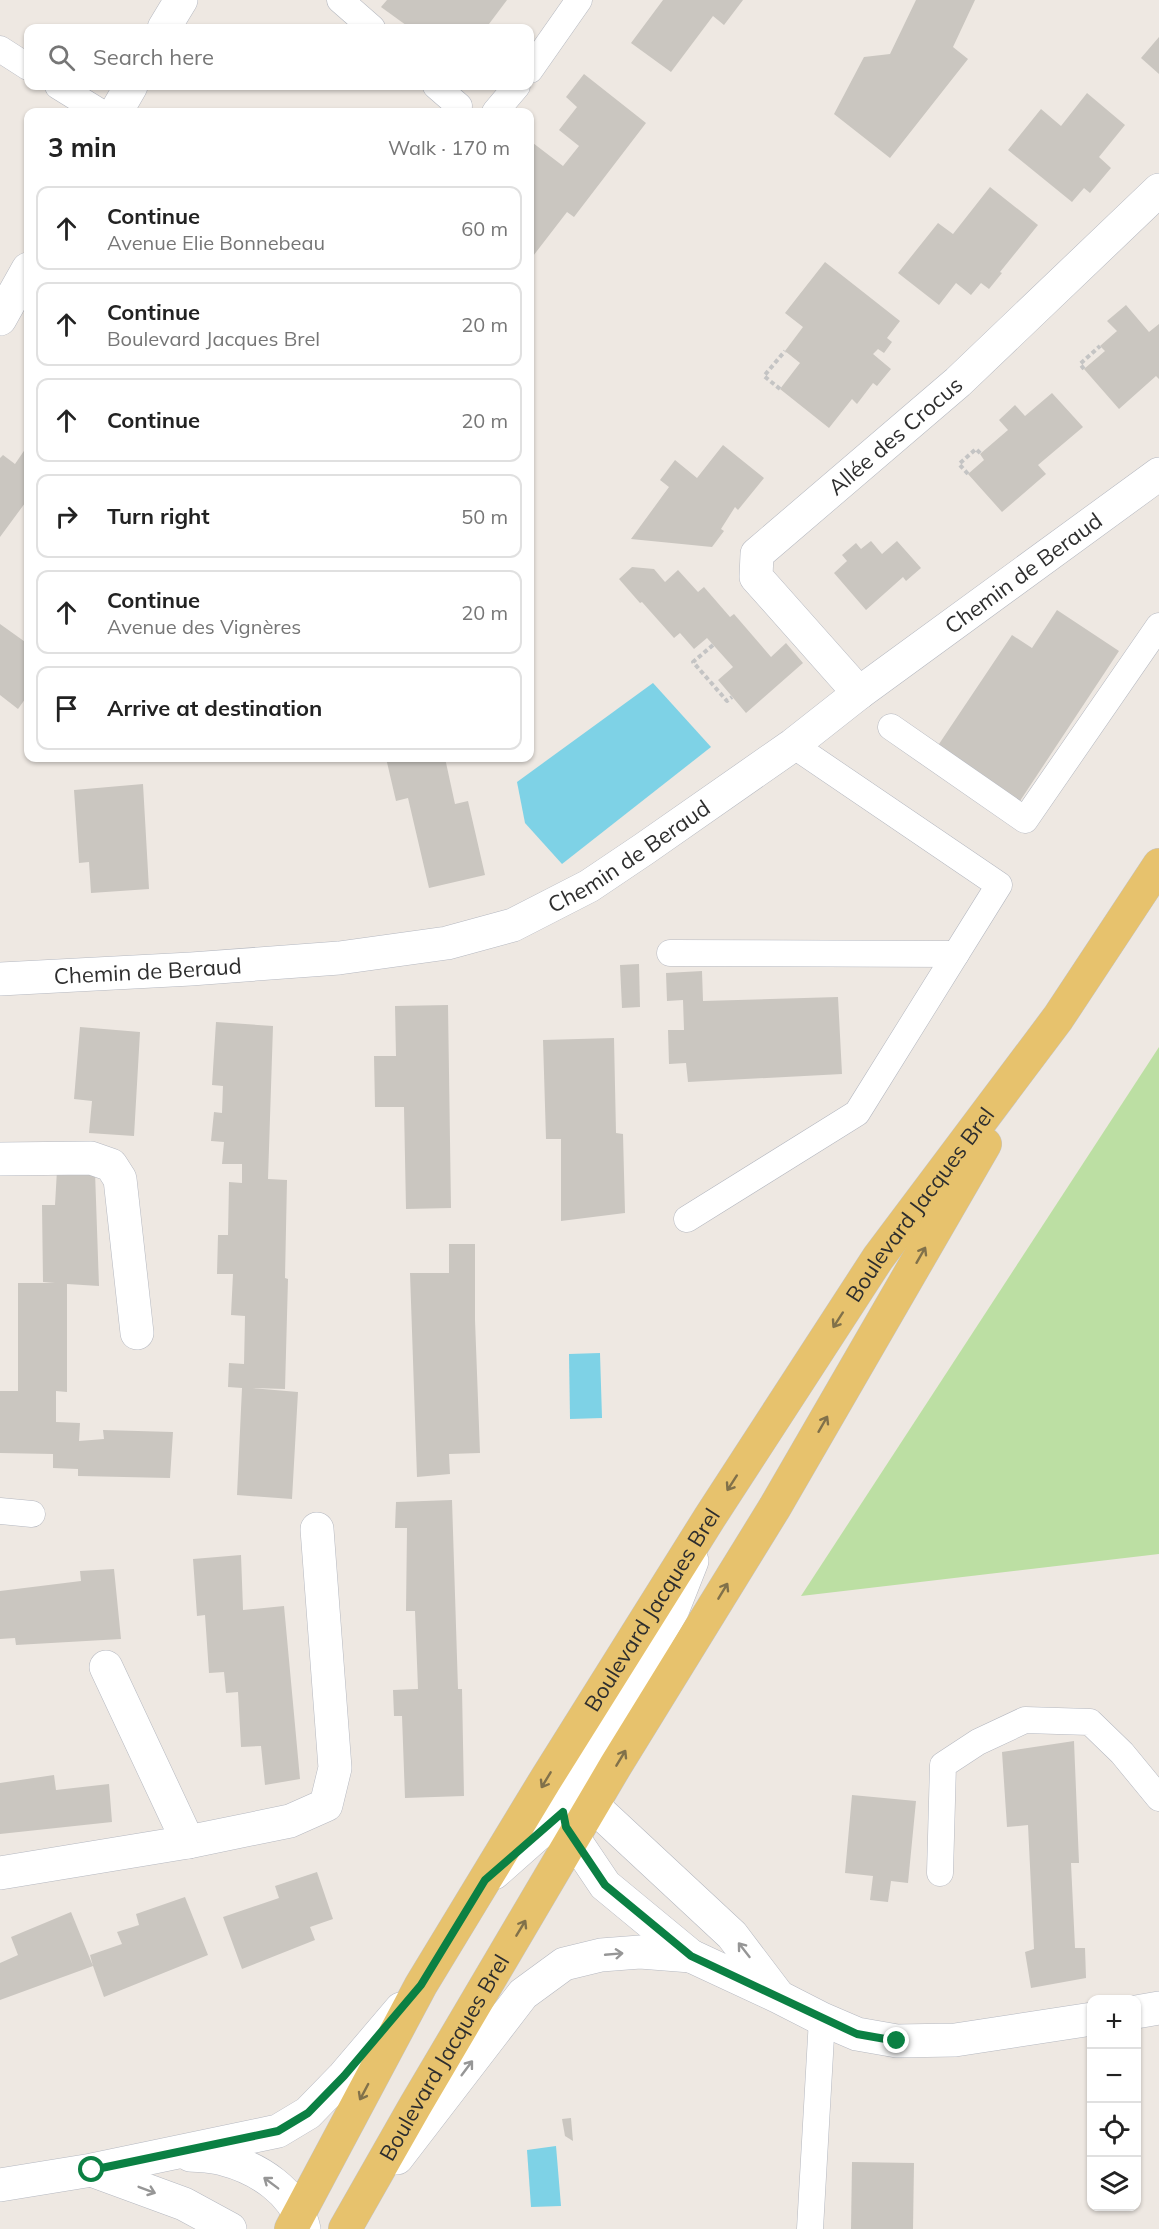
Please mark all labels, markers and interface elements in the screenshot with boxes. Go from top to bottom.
search box [24,24,534,90]
icon: search [45,41,78,74]
text: Search here [93,43,214,71]
text: 3 min [48,131,117,164]
text: Walk · 170 m [388,135,510,160]
text: Continue [107,202,200,230]
icon: ahead [50,212,83,245]
text: 60 m [461,216,508,241]
text: Avenue Elie Bonnebeau [107,230,325,255]
text: Continue [107,298,200,326]
icon: ahead [50,308,83,341]
text: 20 m [461,312,508,337]
text: Boulevard Jacques Brel [107,326,320,351]
street label: Allée des Crocus [822,370,968,501]
icon: ahead [50,404,83,437]
text: Continue [107,406,200,434]
text: 20 m [461,408,508,433]
icon: right [50,500,83,533]
text: Turn right [107,502,210,530]
text: 50 m [461,504,508,529]
street label: Chemin de Beraud [939,506,1108,640]
text: Continue [107,586,200,614]
icon: ahead [50,596,83,629]
text: 20 m [461,600,508,625]
text: Avenue des Vignères [107,614,301,639]
icon: arrive [50,692,83,725]
text: Arrive at destination [107,694,322,722]
street label: Chemin de Beraud [543,793,715,919]
street label: Chemin de Beraud [53,951,243,990]
street label: Boulevard Jacques Brel [839,1102,1000,1307]
one-way arrow [916,1247,927,1265]
one-way arrow [831,1311,844,1328]
one-way arrow [817,1416,829,1433]
one-way arrow [725,1474,737,1491]
street label: Boulevard Jacques Brel [578,1503,726,1717]
one-way arrow [717,1583,729,1600]
one-way arrow [615,1750,627,1767]
one-way arrow [539,1771,551,1788]
one-way arrow [516,1920,528,1937]
one-way arrow [737,1943,750,1959]
one-way arrow [604,1948,624,1959]
street label: Boulevard Jacques Brel [373,1949,515,2166]
map controls [1087,1995,1141,2211]
button: + [1087,1995,1141,2049]
route end [883,2027,909,2053]
button: − [1087,2049,1141,2103]
one-way arrow [460,2060,473,2076]
one-way arrow [358,2083,369,2101]
button: locate [1087,2103,1141,2157]
route start [78,2156,104,2182]
button: layers [1087,2157,1141,2211]
one-way arrow [263,2177,279,2189]
one-way arrow [138,2185,156,2196]

